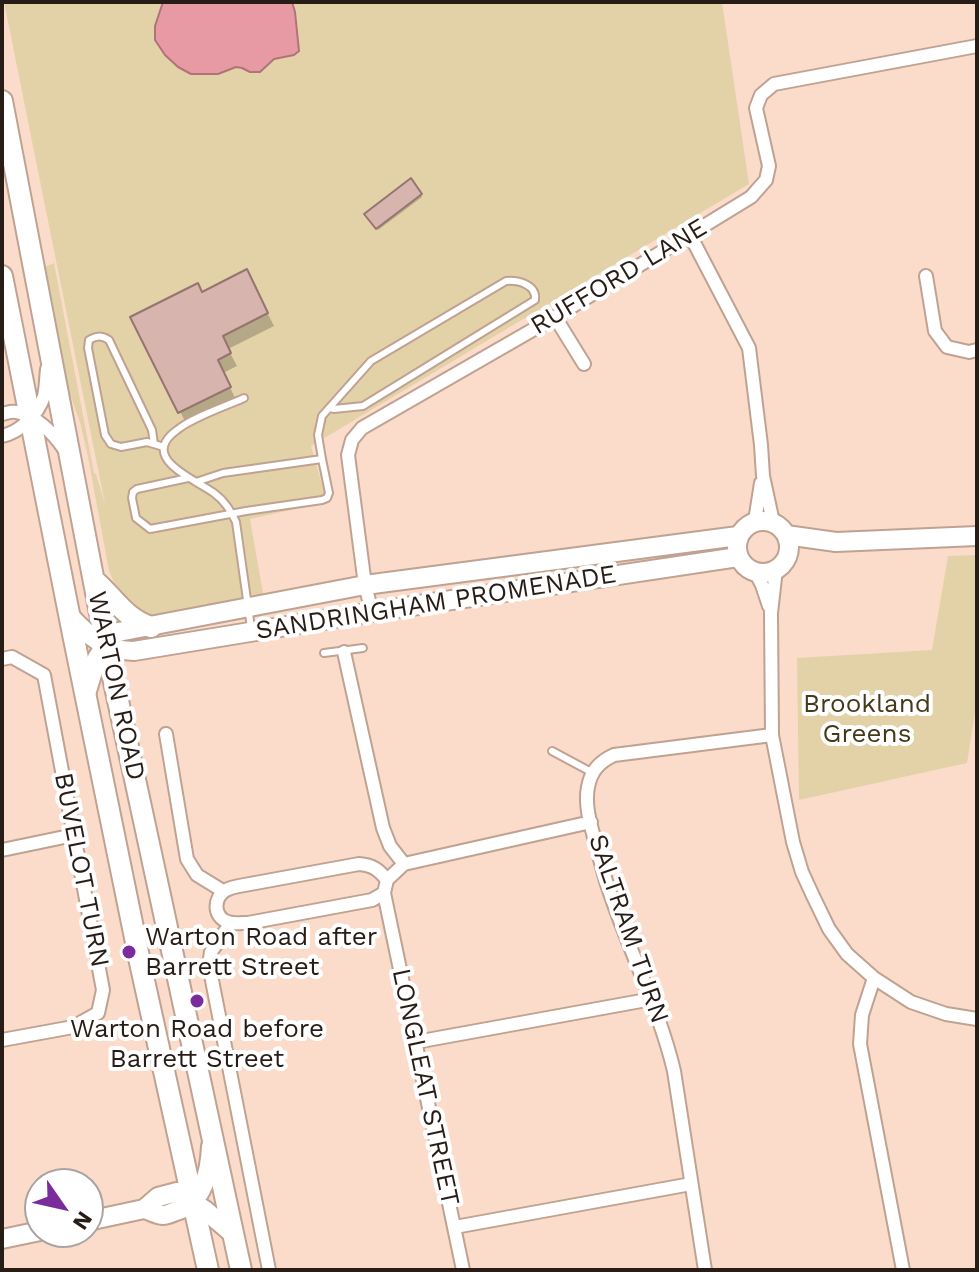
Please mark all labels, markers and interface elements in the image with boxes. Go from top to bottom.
street label: RUFFORD LANE [525,212,713,342]
street label: SANDRINGHAM PROMENADE [254,559,618,647]
street label: WARTON ROAD [81,589,151,783]
park label: Brookland Greens [803,688,931,750]
street label: BUVELOT TURN [47,770,115,970]
street label: SALTRAM TURN [581,831,675,1027]
place label: Warton Road after Barrett Street [145,921,377,982]
marker: Warton Road after Barrett Street [120,943,138,961]
street label: LONGLEAT STREET [385,966,465,1208]
marker: Warton Road before Barrett Street [188,992,206,1010]
place label: Warton Road before Barrett Street [70,1013,324,1074]
north arrow [24,1168,104,1248]
text: N [68,1207,98,1234]

